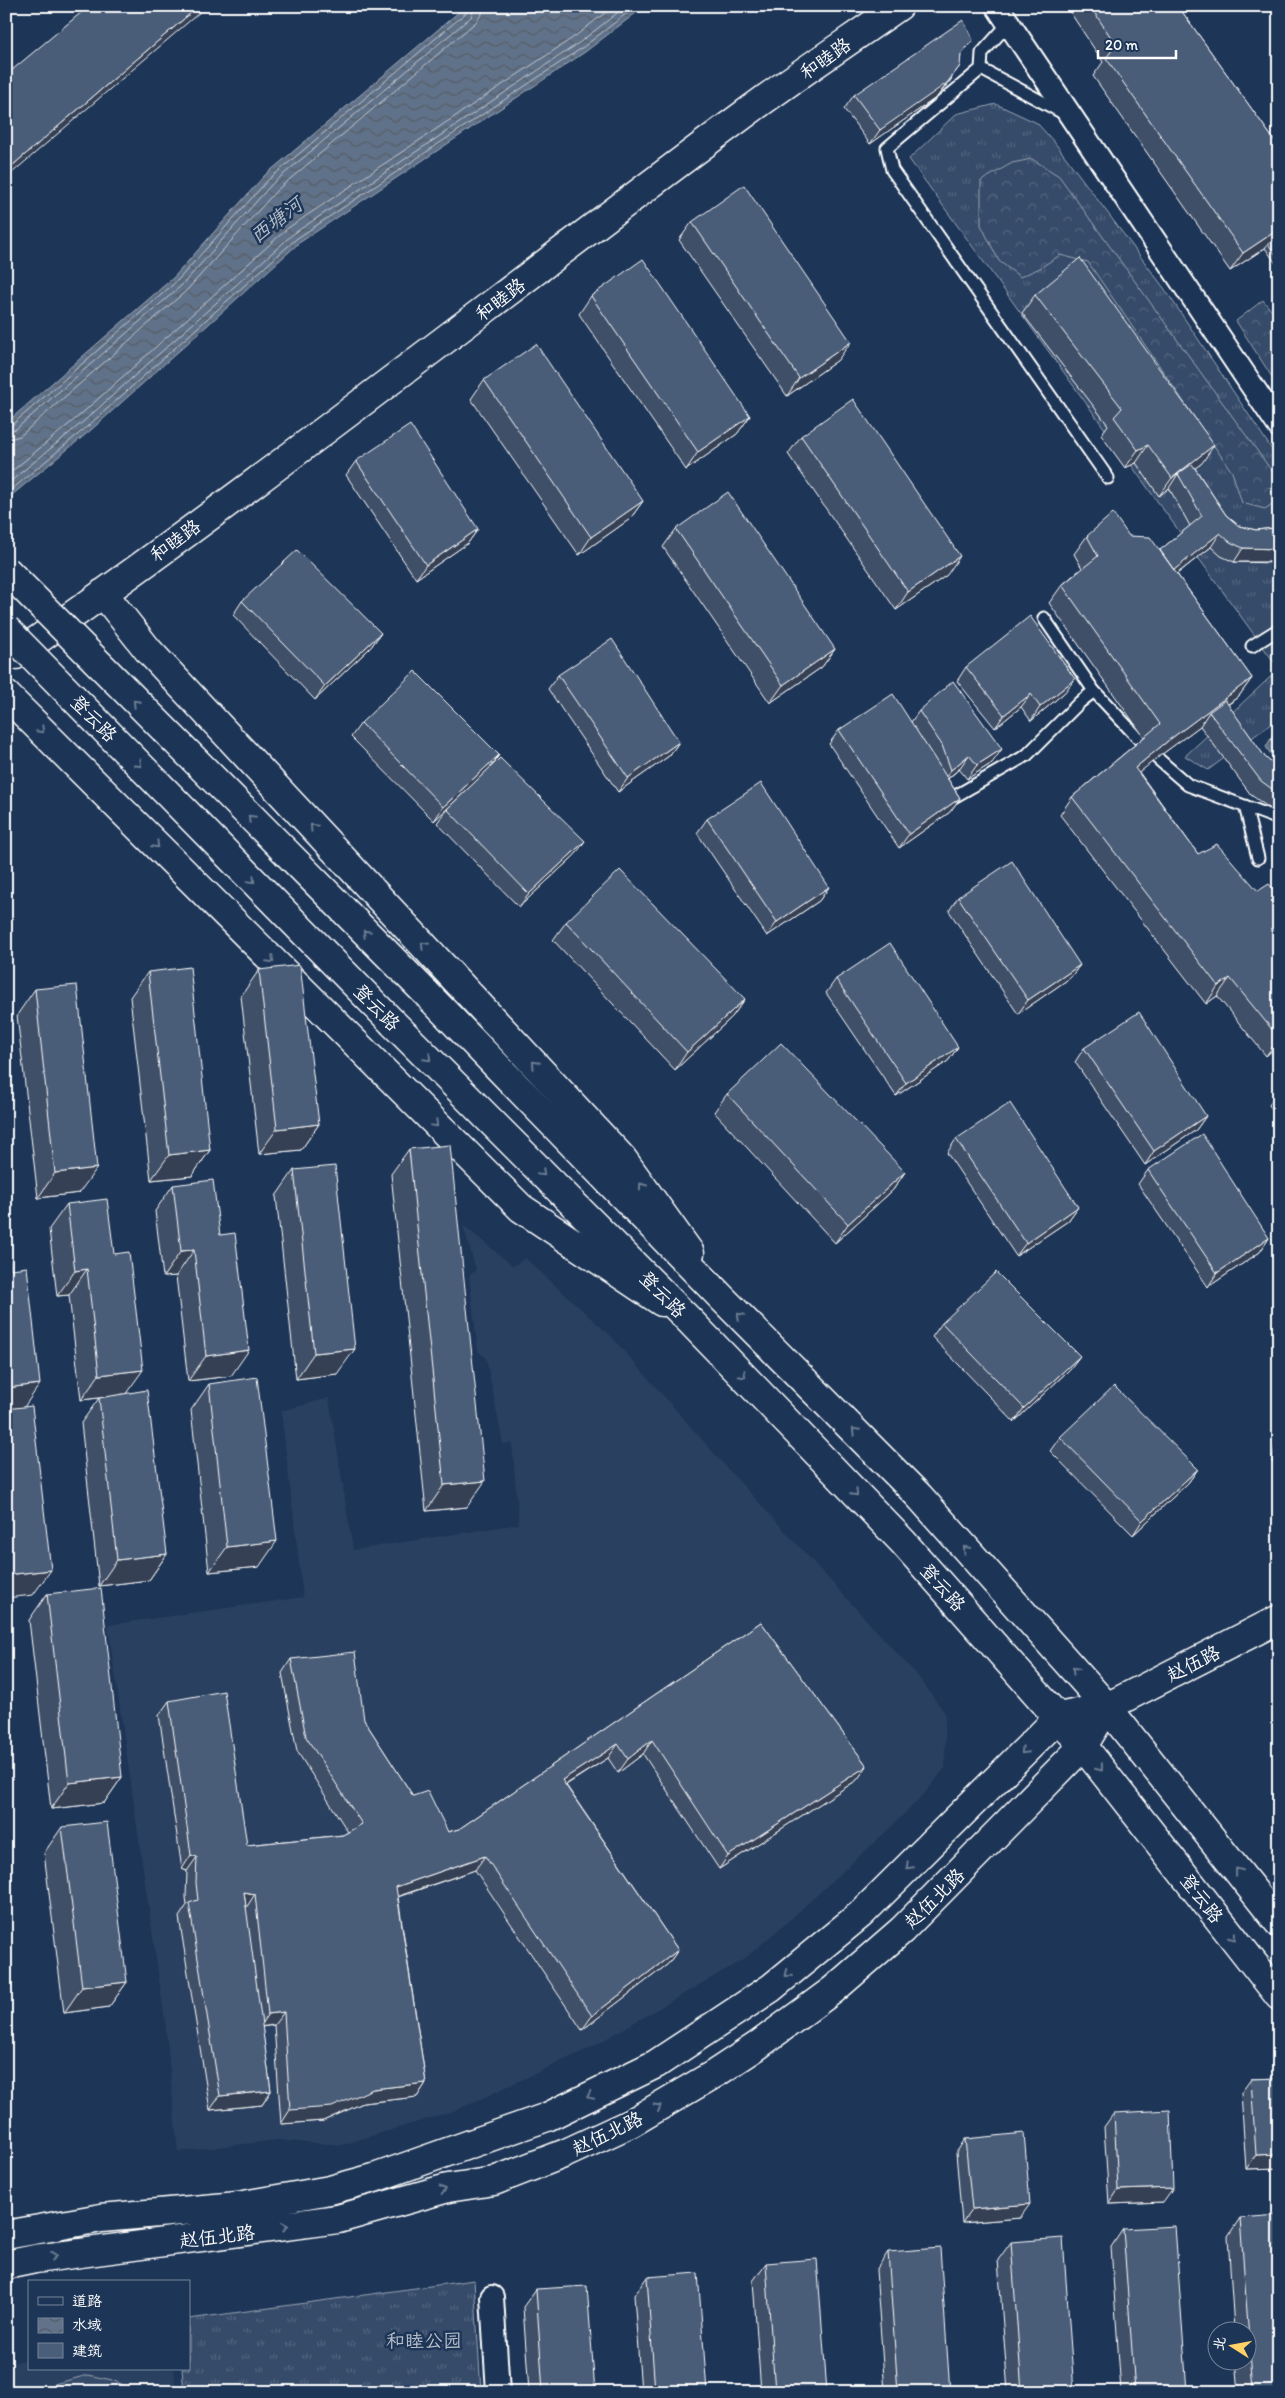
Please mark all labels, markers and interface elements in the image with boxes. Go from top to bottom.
scale bar [1098,28,1175,60]
street label: 和睦路 [795,33,855,84]
text: 20 m [1105,36,1139,54]
water label: 西塘河 [245,190,309,248]
street label: 和睦路 [471,273,530,326]
street label: 和睦路 [145,514,205,566]
street label: 登云路 [65,690,122,747]
one-way arrow [133,700,142,709]
one-way arrow [35,724,44,733]
one-way arrow [133,758,142,767]
one-way arrow [248,815,257,824]
one-way arrow [310,823,319,832]
one-way arrow [150,839,159,848]
one-way arrow [247,874,256,883]
one-way arrow [363,930,372,939]
one-way arrow [421,942,430,951]
one-way arrow [265,954,274,963]
street label: 登云路 [348,979,405,1036]
one-way arrow [422,1052,431,1061]
one-way arrow [532,1061,541,1070]
one-way arrow [429,1118,438,1127]
one-way arrow [536,1167,545,1176]
one-way arrow [639,1182,648,1192]
street label: 登云路 [634,1266,691,1323]
one-way arrow [737,1313,746,1322]
one-way arrow [737,1370,746,1379]
one-way arrow [851,1428,860,1437]
one-way arrow [849,1487,858,1496]
one-way arrow [963,1546,972,1555]
street label: 登云路 [915,1558,970,1616]
street label: 赵伍路 [1163,1640,1224,1687]
one-way arrow [1072,1667,1081,1676]
one-way arrow [1021,1745,1030,1754]
one-way arrow [1095,1762,1103,1771]
one-way arrow [906,1860,915,1869]
street label: 赵伍北路 [899,1863,969,1933]
one-way arrow [1235,1868,1243,1877]
street label: 登云路 [1175,1869,1228,1928]
one-way arrow [1227,1931,1236,1941]
one-way arrow [785,1969,794,1977]
one-way arrow [587,2090,596,2100]
one-way arrow [653,2104,662,2114]
street label: 赵伍北路 [568,2106,646,2160]
one-way arrow [438,2185,446,2195]
street label: 赵伍北路 [178,2220,256,2253]
one-way arrow [280,2222,289,2232]
one-way arrow [50,2252,59,2262]
legend [28,2280,190,2370]
text: 道路 [72,2292,102,2310]
text: 水域 [72,2316,102,2334]
north arrow [1208,2320,1258,2370]
park label: 和睦公园 [386,2329,462,2352]
text: 北 [1210,2335,1229,2352]
text: 建筑 [72,2342,102,2360]

